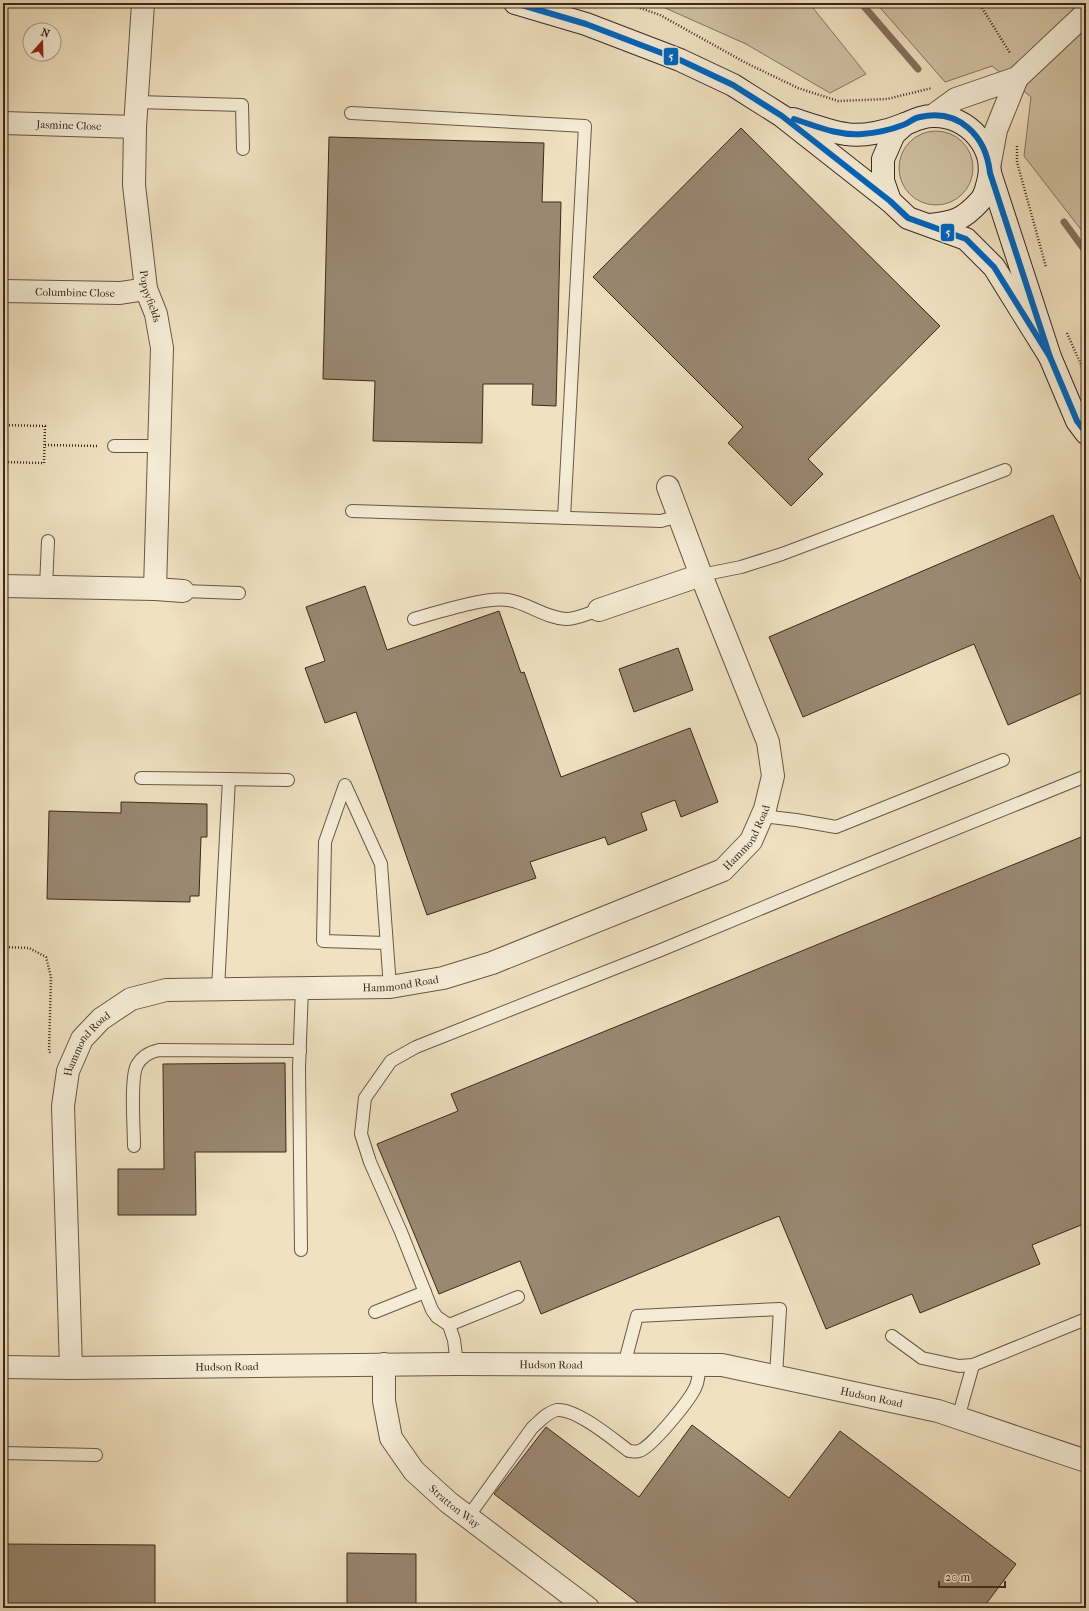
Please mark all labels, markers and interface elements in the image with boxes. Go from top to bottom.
north arrow [22,22,62,62]
text: N [39,26,52,41]
line badge: 5 [663,47,679,66]
text: 5 [669,50,674,63]
street label: Jasmine Close [35,118,102,133]
line badge: 5 [940,223,955,242]
text: 5 [946,226,951,239]
street label: Poppyfields [137,269,163,323]
street label: Columbine Close [35,286,116,300]
street label: Hammond Road [720,803,773,873]
street label: Hammond Road [362,973,441,994]
street label: Hammond Road [61,1008,114,1077]
street label: Hudson Road [519,1358,584,1371]
street label: Hudson Road [195,1360,260,1374]
street label: Hudson Road [839,1384,905,1411]
street label: Stratton Way [426,1482,484,1532]
scale bar [939,1563,1005,1589]
text: 20 m [945,1570,970,1584]

